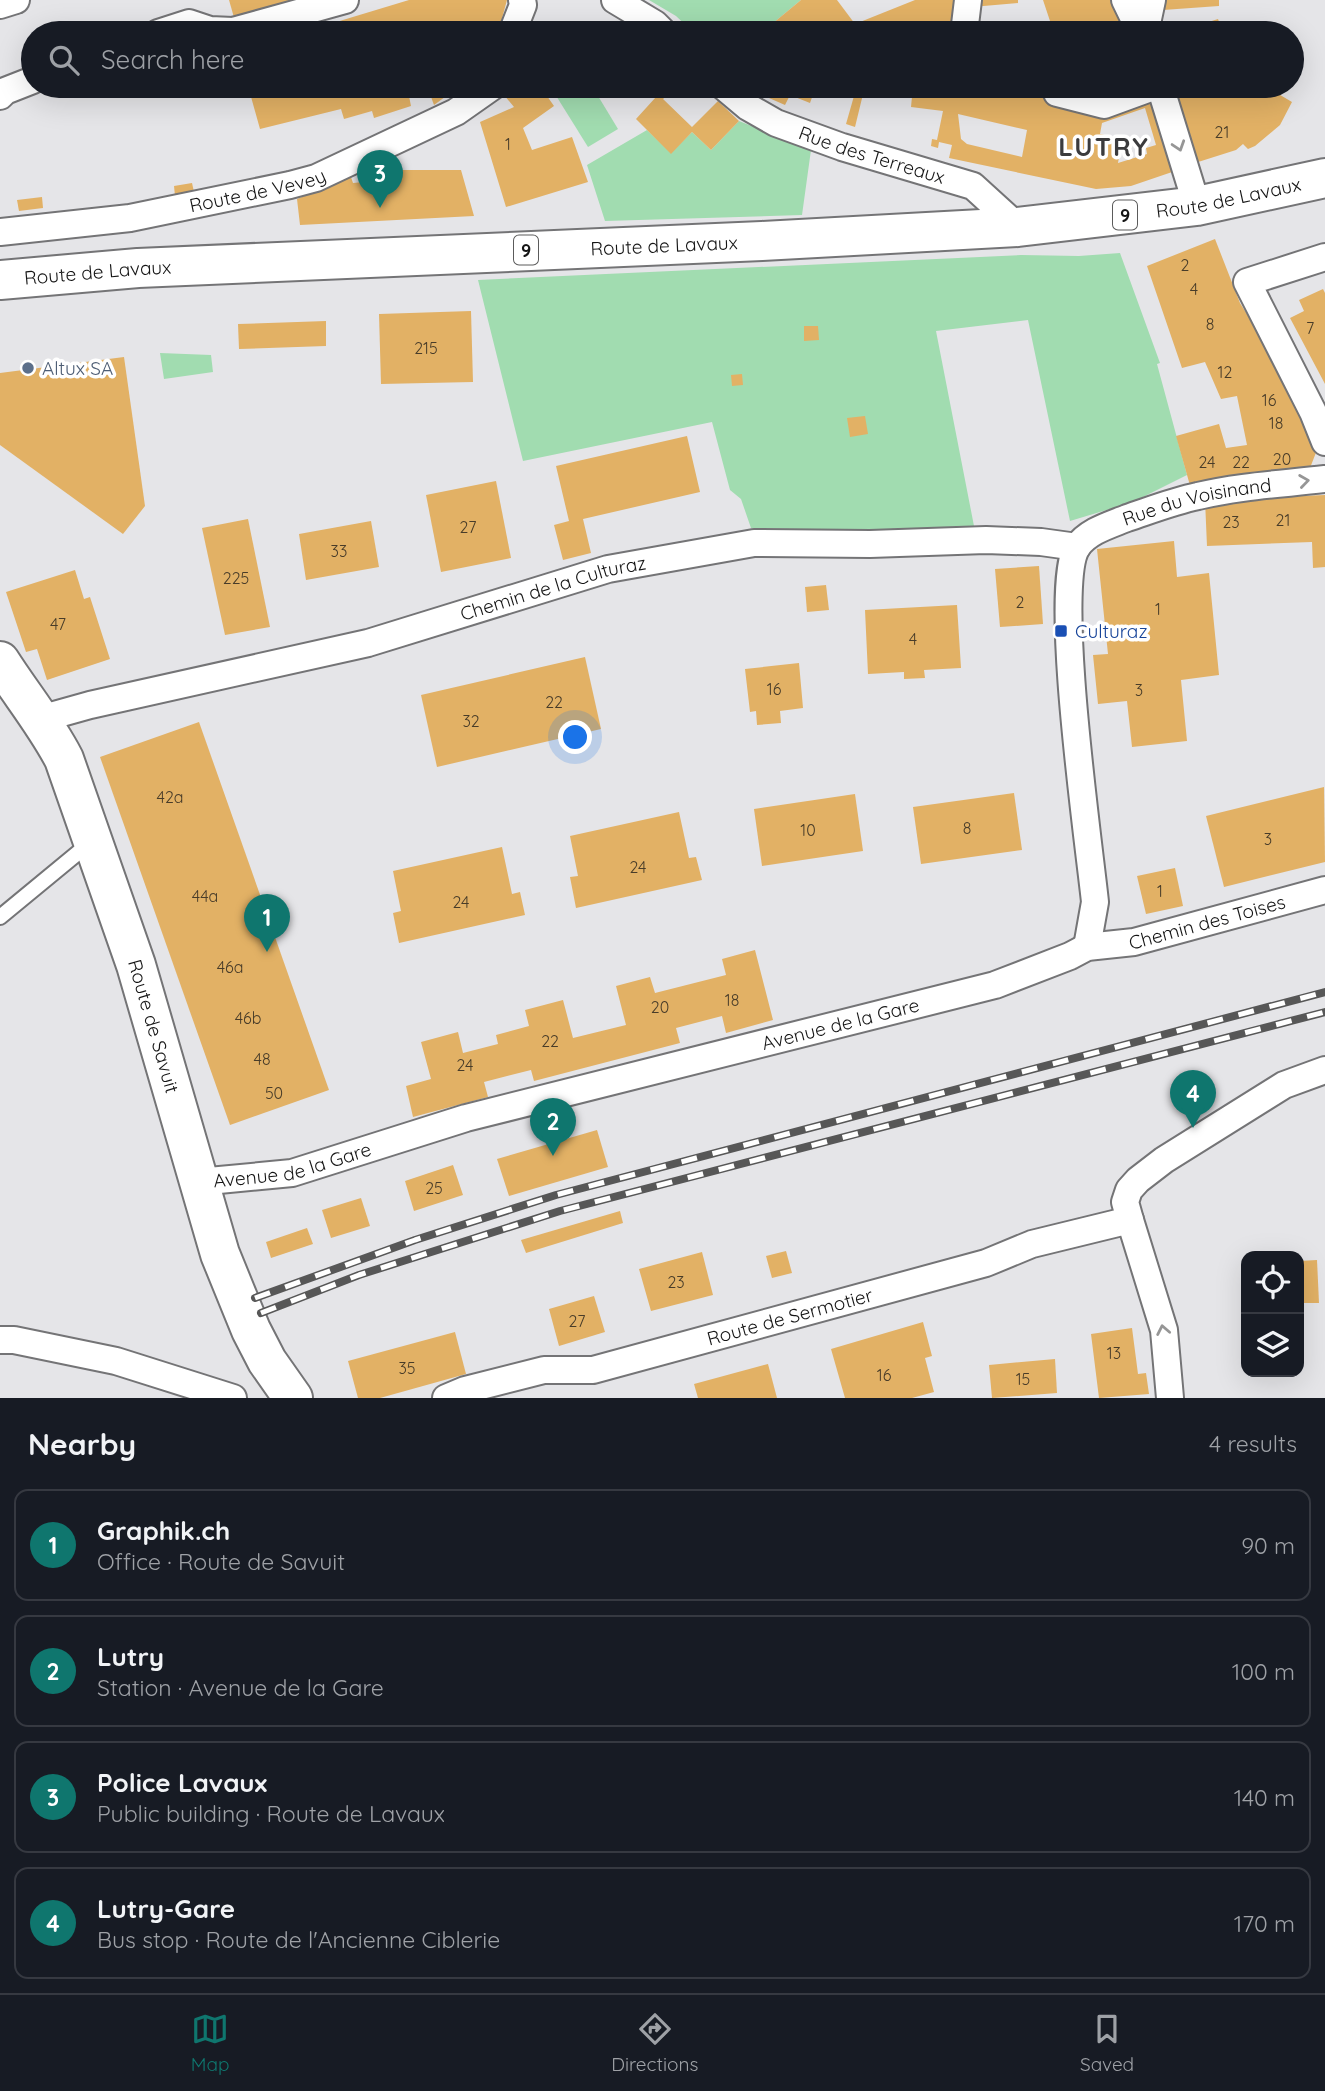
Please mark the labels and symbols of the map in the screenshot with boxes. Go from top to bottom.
street label: Rue des Terreaux [795,120,948,189]
house number: 21 [1215,122,1229,142]
district label: LUTRY [1058,130,1150,163]
house number: 1 [505,134,511,154]
one-way arrow [1171,139,1186,151]
pin: 3 [357,150,403,208]
street label: Route de Vevey [187,163,330,217]
street label: Route de Lavaux [1154,172,1303,223]
road number: 9 [1113,200,1137,230]
street label: Route de Lavaux [590,230,738,260]
road number: 9 [514,236,538,264]
street label: Route de Lavaux [23,255,172,290]
house number: 2 [1181,255,1190,275]
house number: 4 [1190,279,1198,299]
house number: 8 [1206,314,1214,334]
house number: 7 [1306,318,1314,338]
house number: 215 [414,338,438,358]
place label: Altux SA [42,356,113,380]
marker: Altux SA [20,360,36,376]
house number: 12 [1218,362,1233,382]
house number: 16 [1262,390,1277,410]
house number: 18 [1269,413,1283,433]
house number: 20 [1273,449,1291,469]
house number: 24 [1198,452,1216,472]
house number: 22 [1232,452,1250,472]
street label: Rue du Voisinand [1119,473,1273,531]
one-way arrow [1298,474,1310,489]
house number: 21 [1276,510,1290,530]
house number: 23 [1222,512,1240,532]
house number: 27 [460,517,476,537]
house number: 33 [331,541,347,561]
street label: Chemin de la Culturaz [457,550,648,626]
house number: 225 [223,568,249,588]
house number: 2 [1016,592,1025,612]
house number: 1 [1155,599,1161,619]
house number: 47 [50,614,66,634]
place label: Culturaz [1075,619,1148,643]
marker: Culturaz [1053,623,1069,639]
house number: 4 [909,629,917,649]
house number: 16 [767,679,782,699]
house number: 3 [1135,680,1143,700]
house number: 22 [545,692,563,712]
house number: 32 [462,711,480,731]
your location [558,720,592,754]
house number: 42a [157,787,184,807]
house number: 8 [963,818,971,838]
house number: 10 [800,820,816,840]
house number: 3 [1264,829,1272,849]
house number: 24 [629,857,647,877]
house number: 1 [1157,881,1163,901]
house number: 44a [192,886,218,906]
street label: Chemin des Toises [1126,889,1288,955]
house number: 24 [452,892,470,912]
pin: 1 [244,894,290,952]
street label: Route de Savuit [123,956,185,1096]
house number: 46a [217,957,243,977]
house number: 18 [725,990,739,1010]
street label: Avenue de la Gare [759,993,922,1055]
house number: 20 [651,997,669,1017]
house number: 46b [235,1008,261,1028]
house number: 22 [541,1031,559,1051]
house number: 48 [253,1049,271,1069]
house number: 24 [456,1055,474,1075]
pin: 4 [1170,1070,1216,1128]
house number: 50 [265,1083,283,1103]
pin: 2 [530,1098,576,1156]
street label: Avenue de la Gare [212,1137,374,1192]
house number: 25 [425,1178,443,1198]
house number: 23 [667,1272,685,1292]
street label: Route de Sermotier [704,1282,876,1350]
house number: 27 [569,1311,585,1331]
one-way arrow [1156,1324,1171,1336]
house number: 13 [1107,1343,1121,1363]
house number: 35 [398,1358,416,1378]
house number: 16 [877,1365,892,1385]
house number: 15 [1016,1369,1030,1389]

